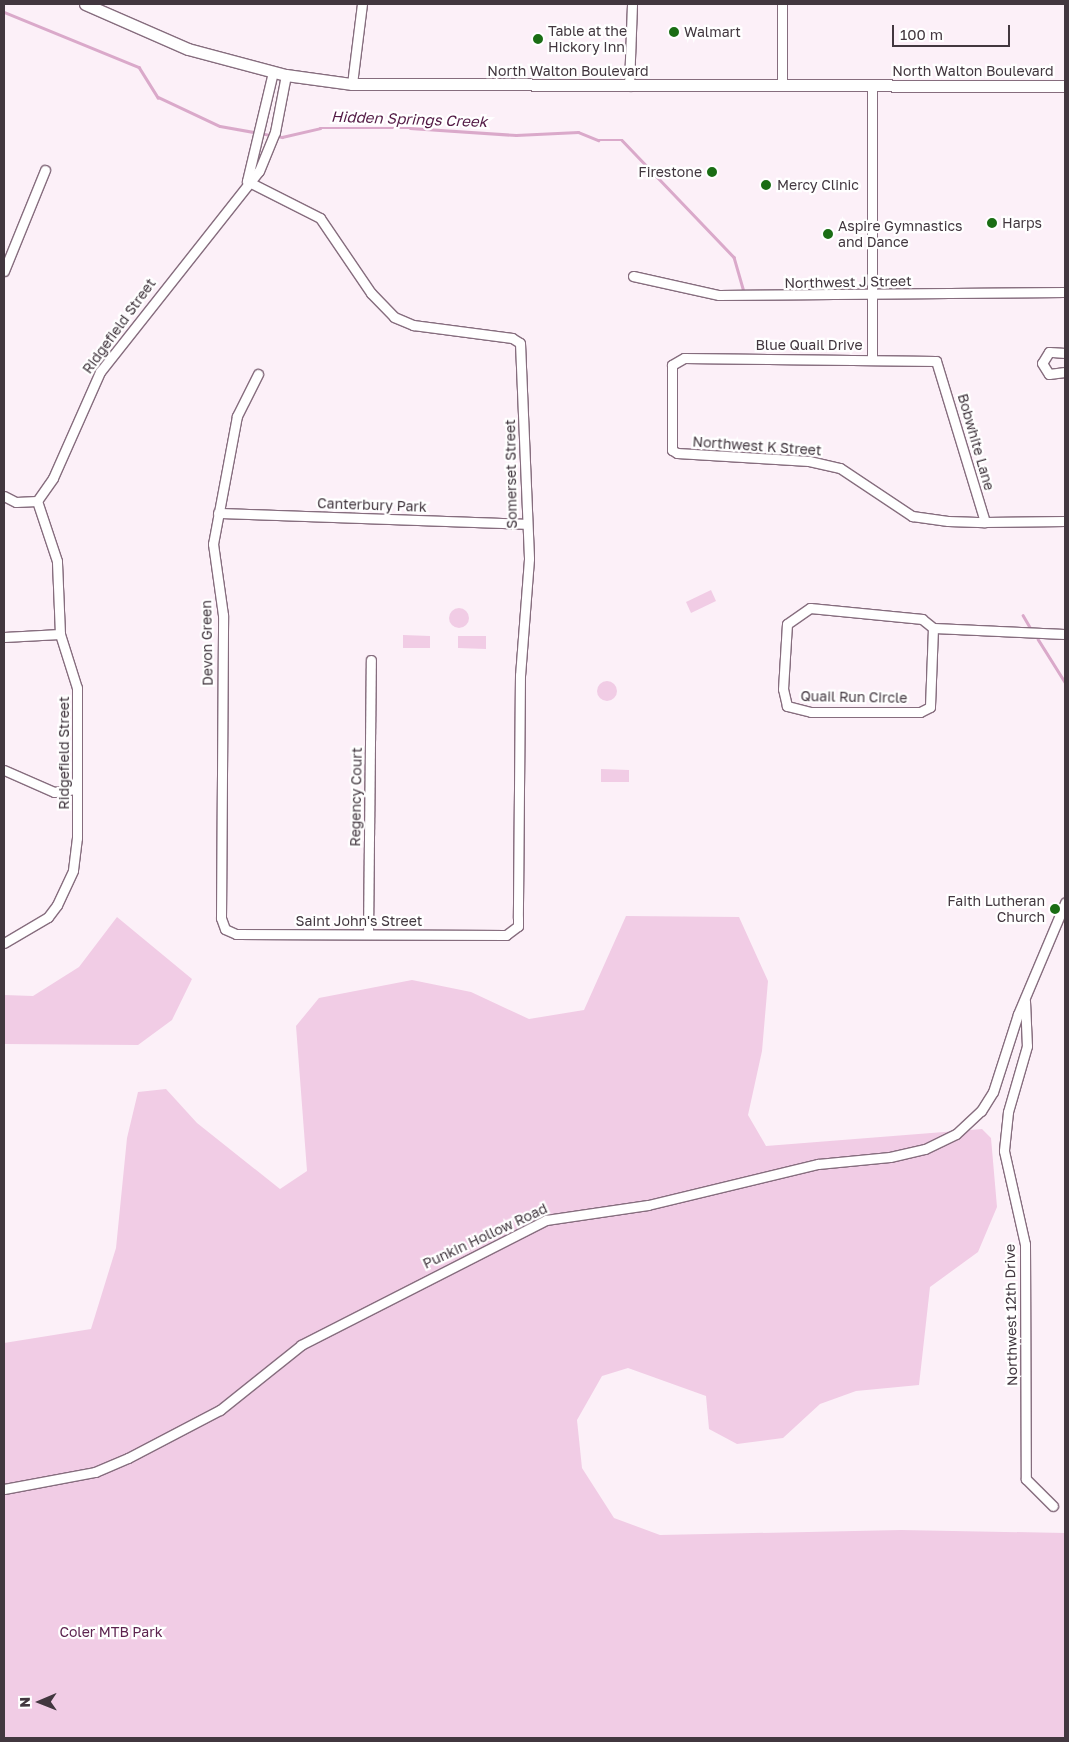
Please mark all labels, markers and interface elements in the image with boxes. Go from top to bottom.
scale bar [894,15,1012,47]
place label: Table at the Hickory Inn [548,23,627,56]
place label: Walmart [684,24,741,40]
text: 100 m [900,25,943,43]
marker: Walmart [668,26,680,38]
marker: Table at the Hickory Inn [532,33,544,45]
street label: North Walton Boulevard [487,63,649,79]
street label: North Walton Boulevard [892,63,1054,79]
water label: Hidden Springs Creek [331,107,487,131]
place label: Firestone [638,164,702,180]
marker: Firestone [706,166,718,178]
place label: Mercy Clinic [777,177,859,193]
marker: Mercy Clinic [759,178,773,192]
place label: Harps [1002,215,1042,231]
marker: Harps [986,217,998,229]
place label: Aspire Gymnastics and Dance [838,218,962,250]
marker: Aspire Gymnastics and Dance [822,228,834,240]
street label: Northwest J Street [784,272,912,292]
street label: Ridgefield Street [79,275,159,377]
street label: Blue Quail Drive [755,337,863,353]
street label: Bobwhite Lane [954,392,998,492]
street label: Somerset Street [502,419,520,529]
street label: Northwest K Street [692,433,822,459]
street label: Canterbury Park [317,495,427,515]
street label: Devon Green [198,600,216,686]
street label: Quail Run Circle [800,688,908,706]
street label: Ridgefield Street [56,696,72,810]
street label: Regency Court [347,747,365,847]
place label: Faith Lutheran Church [947,893,1045,926]
marker: Faith Lutheran Church [1049,903,1061,915]
street label: Saint John's Street [296,913,422,929]
street label: Punkin Hollow Road [420,1200,550,1272]
street label: Northwest 12th Drive [1001,1244,1021,1386]
park label: Coler MTB Park [59,1624,163,1640]
north arrow [15,1677,65,1727]
text: N [16,1697,33,1708]

